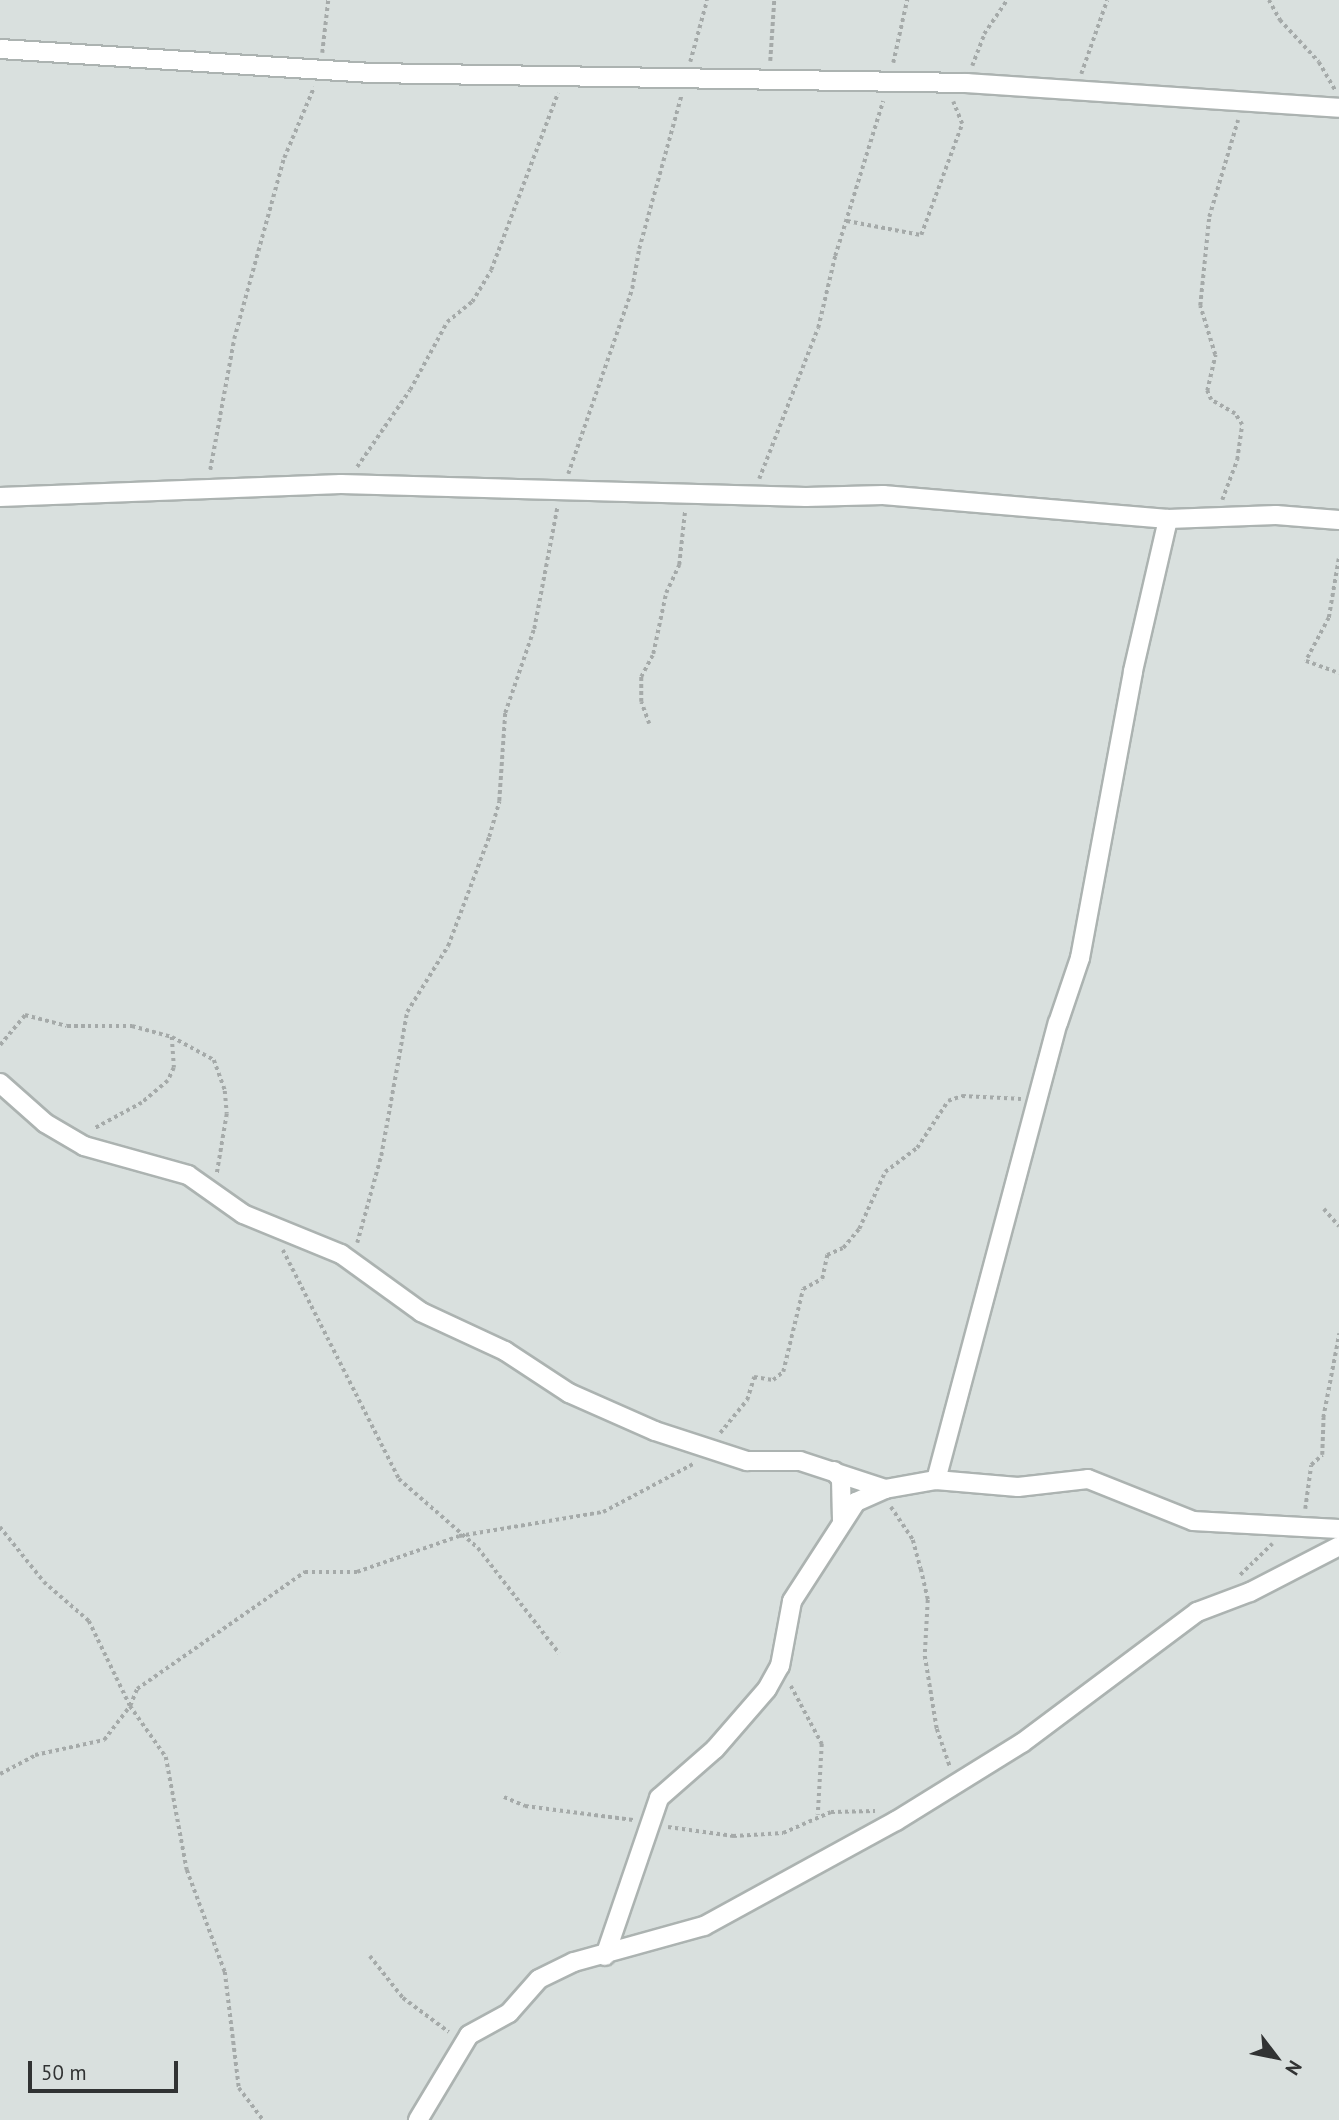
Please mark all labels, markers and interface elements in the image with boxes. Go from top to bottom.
north arrow [1241,2022,1311,2092]
scale bar [32,2046,182,2090]
text: N [1280,2056,1307,2080]
text: 50 m [41,2059,87,2086]

